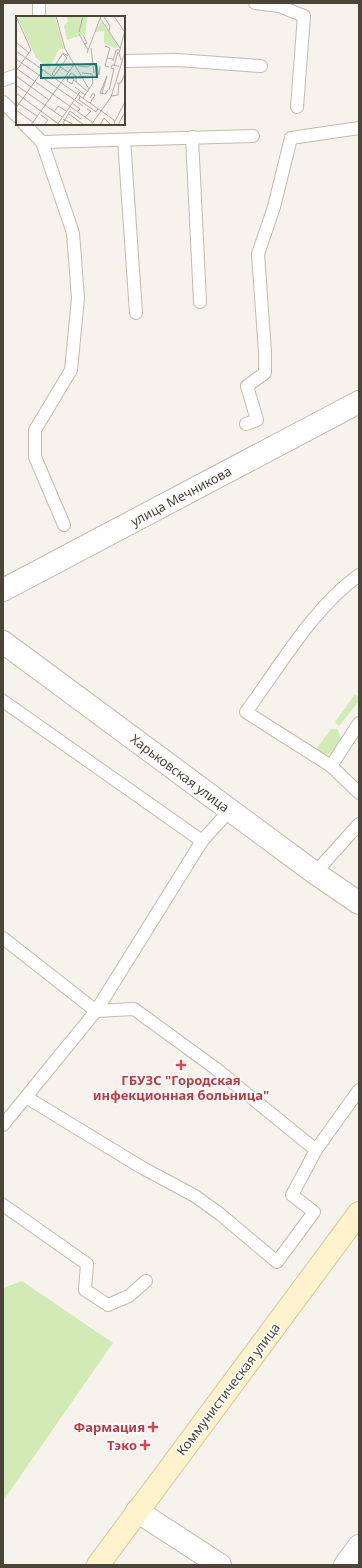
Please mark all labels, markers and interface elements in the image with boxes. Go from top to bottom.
inset map [16,16,125,125]
street label: улица Мечникова [127,462,235,530]
street label: Харьковская улица [127,730,233,816]
marker: ГБУЗС "Городская инфекционная больница" [175,1059,187,1071]
place label: ГБУЗС "Городская инфекционная больница" [93,1071,269,1104]
street label: Коммунистическая улица [172,1319,284,1459]
place label: Фармация [74,1418,145,1436]
marker: Фармация [148,1422,158,1432]
place label: Тэко [107,1436,137,1454]
marker: Тэко [140,1440,150,1450]

